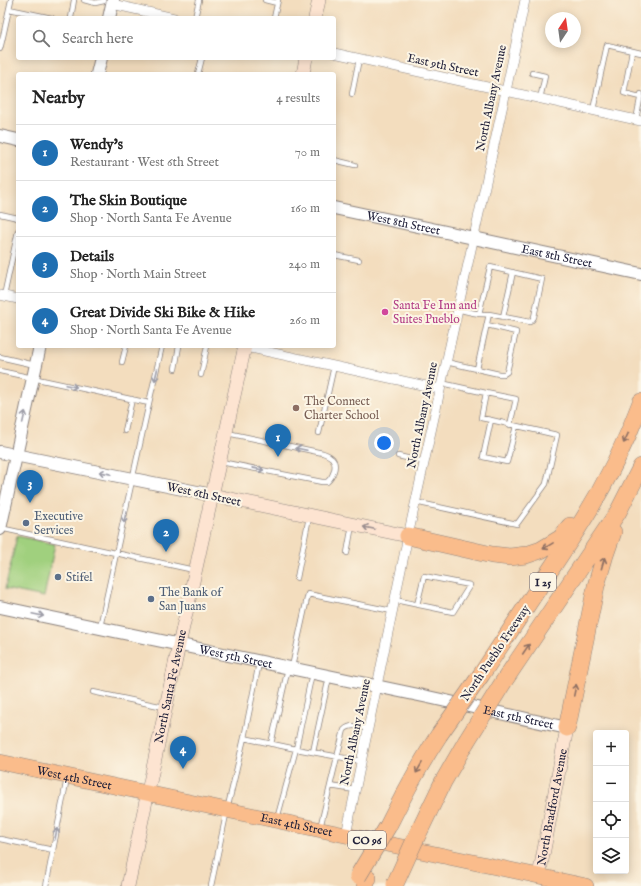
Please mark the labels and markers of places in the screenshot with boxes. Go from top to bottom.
place label: Santa Fe Inn and Suites Pueblo [393,298,477,327]
marker: Santa Fe Inn and Suites Pueblo [380,307,390,317]
place label: The Connect Charter School [304,394,380,423]
marker: The Connect Charter School [291,403,301,413]
pin: 1 [265,424,291,457]
pin: 3 [17,470,43,503]
place label: Executive Services [34,509,83,538]
marker: Executive Services [21,518,31,528]
pin: 2 [153,519,179,552]
place label: Stifel [66,570,93,585]
marker: Stifel [53,572,63,582]
place label: The Bank of San Juans [159,585,224,615]
marker: The Bank of San Juans [146,594,156,604]
pin: 4 [170,736,196,769]

